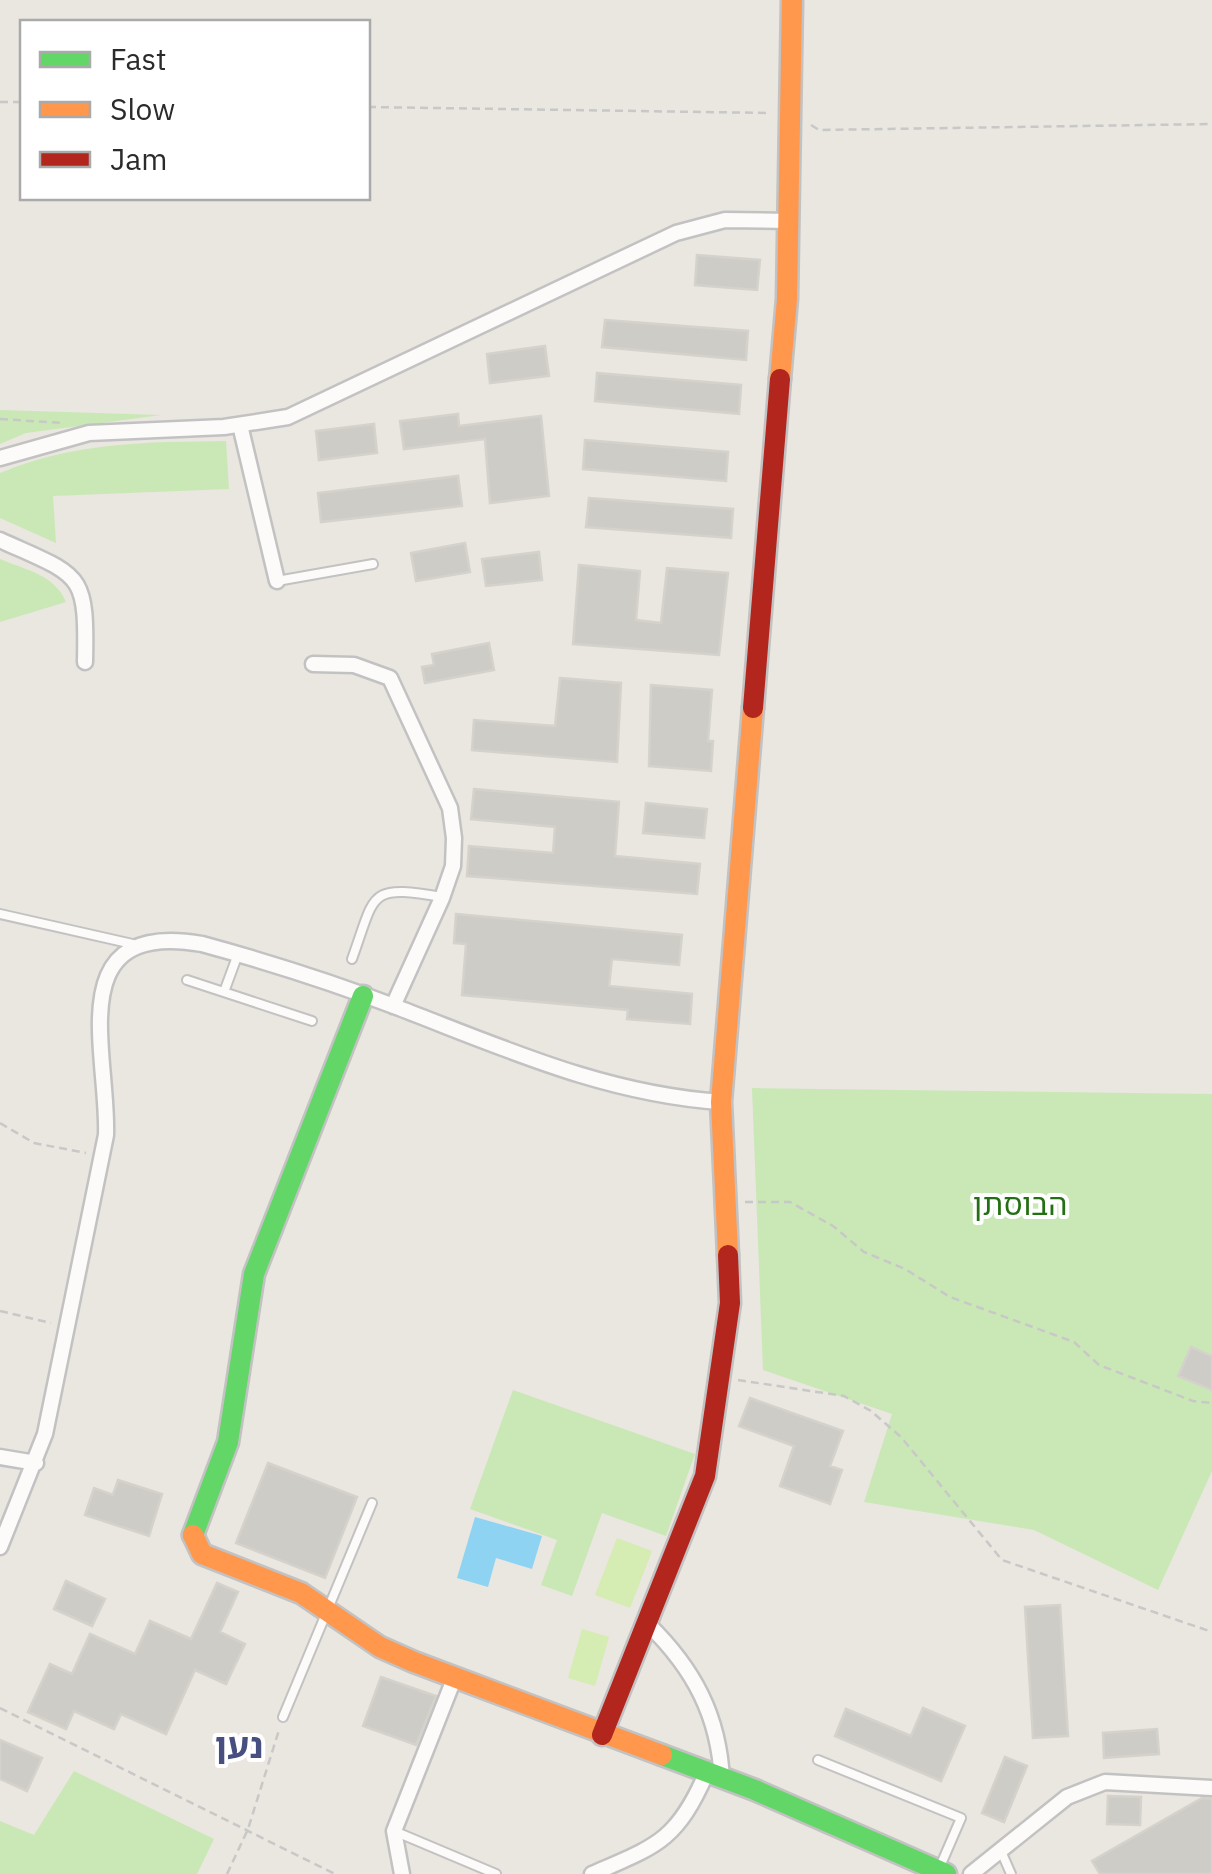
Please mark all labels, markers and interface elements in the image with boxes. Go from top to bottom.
legend [20,20,370,200]
text: Fast [110,39,167,78]
text: Slow [110,89,175,128]
text: Jam [110,139,168,178]
park label: הבוסתן [973,1184,1067,1223]
district label: נען [215,1722,263,1768]

